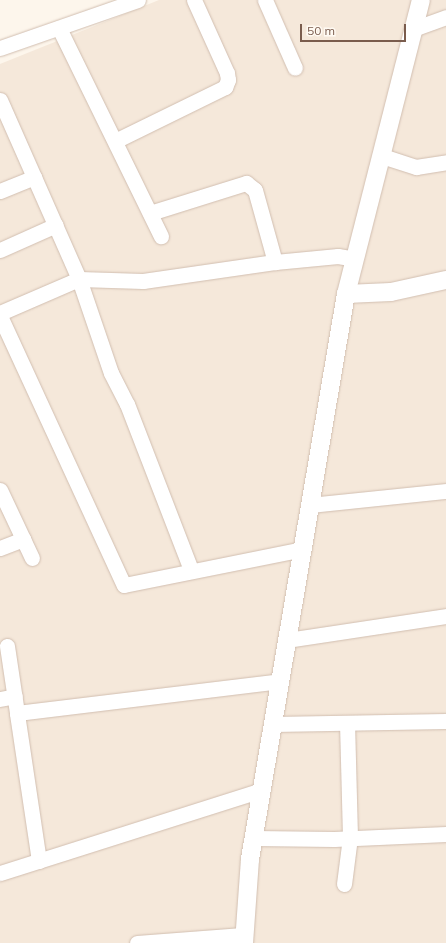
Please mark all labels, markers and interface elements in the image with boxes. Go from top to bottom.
scale bar [302,16,408,42]
text: 50 m [307,23,335,38]

